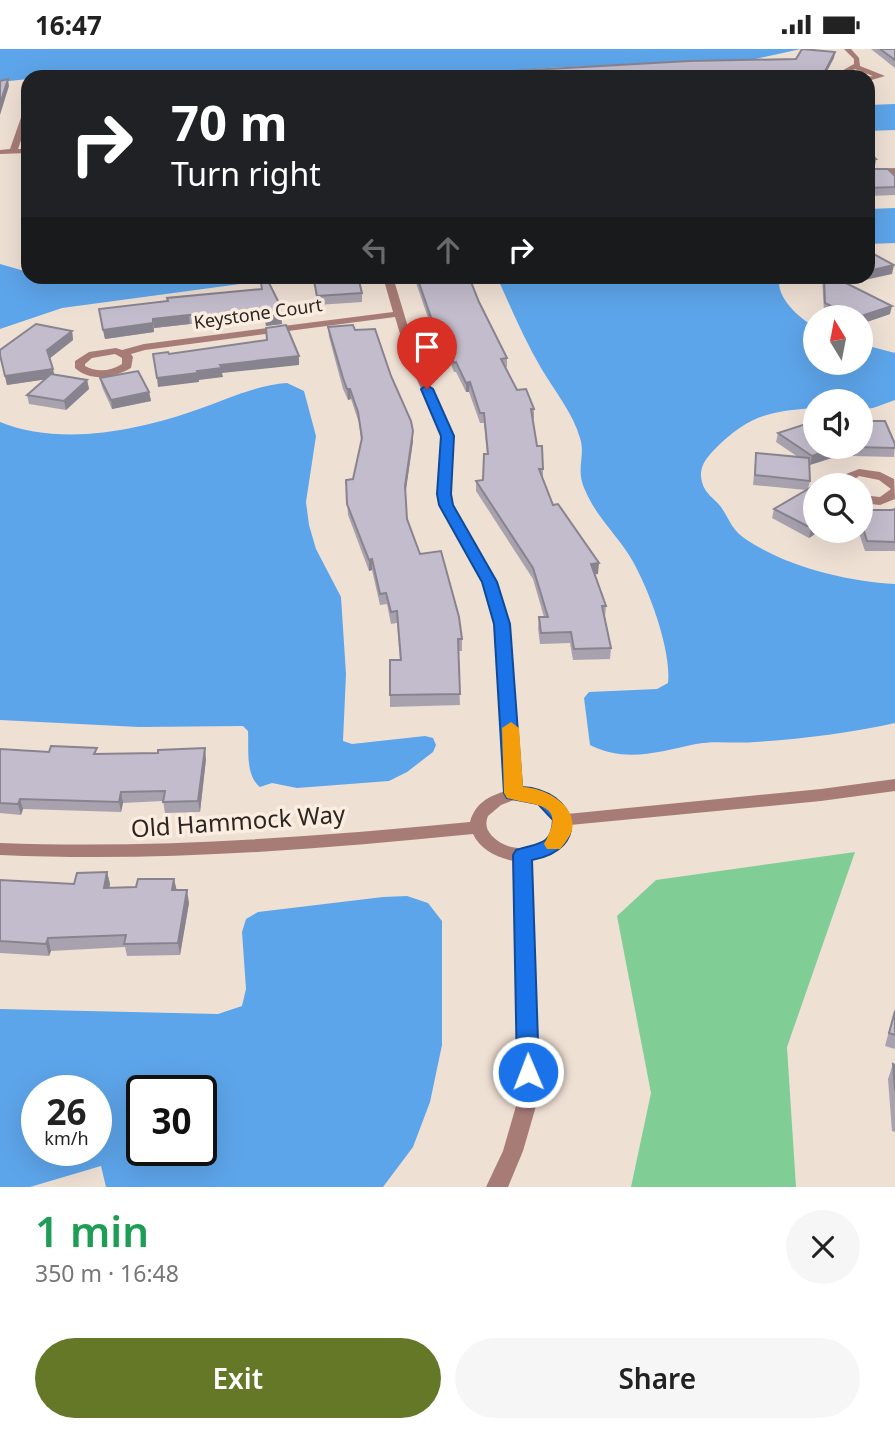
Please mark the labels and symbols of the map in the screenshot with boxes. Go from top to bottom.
street label: Keystone Court [192,292,324,334]
north arrow [803,305,873,375]
pin [397,317,457,389]
street label: Old Hammock Way [130,797,347,844]
position arrow [491,1035,565,1109]
speed limit sign: 30 [126,1075,217,1166]

